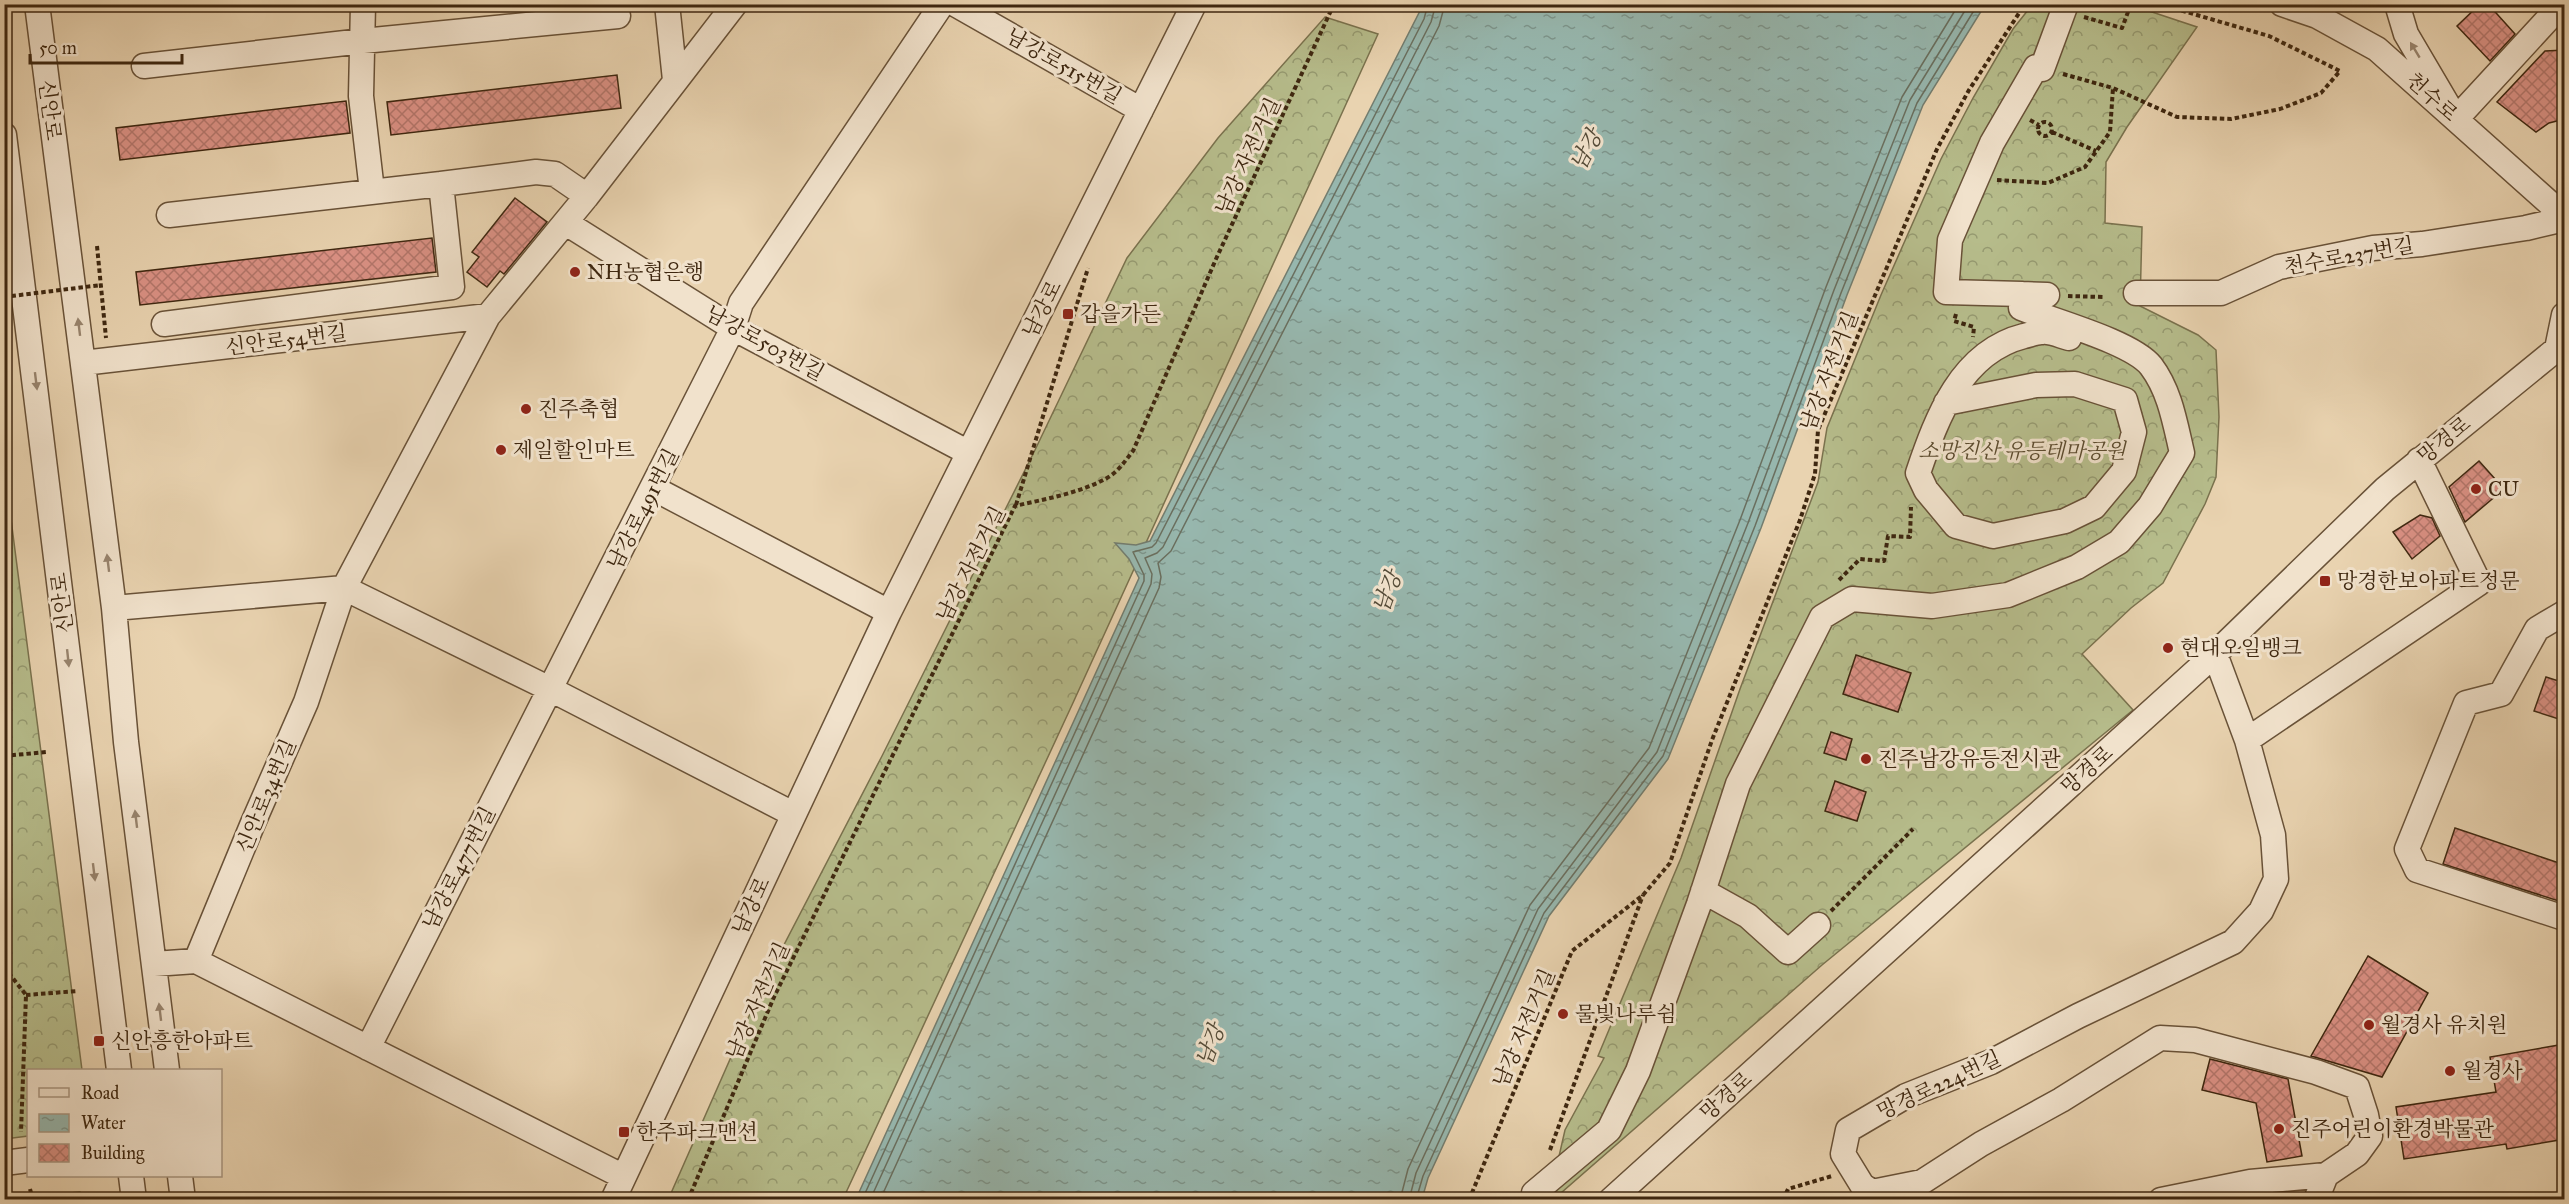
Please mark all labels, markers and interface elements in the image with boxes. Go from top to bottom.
street label: 남강로515번길 [1002,22,1126,110]
scale bar [30,27,182,65]
text: 50 m [39,37,77,59]
one-way arrow [2410,42,2421,58]
street label: 천수로 [2401,67,2463,127]
street label: 신안로 [33,78,67,142]
street label: 남강 자전거길 [1210,93,1286,219]
water label: 남강 [1564,122,1610,175]
street label: 천수로237번길 [2282,232,2416,280]
place label: NH농협은행 [587,259,704,285]
marker: NH농협은행 [568,265,582,279]
street label: 남강로 [1017,276,1067,342]
street label: 남강로503번길 [701,300,829,386]
place label: 갑을가든 [1080,301,1161,327]
marker: 갑을가든 [1061,307,1075,321]
street label: 남강 자전거길 [1794,307,1864,435]
one-way arrow [74,318,83,337]
street label: 신안로54번길 [224,320,348,360]
one-way arrow [31,371,41,390]
place label: 진주축협 [538,396,619,422]
marker: 진주축협 [519,402,533,416]
street label: 망경로 [2412,411,2476,469]
place label: 제일할인마트 [513,437,635,463]
park label: 소망진산 유등테마공원 [1918,438,2127,464]
marker: 제일할인마트 [494,443,508,457]
street label: 남강로491번길 [601,444,685,574]
place label: CU [2488,476,2519,502]
marker: CU [2469,482,2483,496]
street label: 남강 자전거길 [931,502,1011,626]
one-way arrow [103,553,113,572]
water label: 남강 [1367,564,1409,617]
place label: 망경한보아파트정문 [2337,568,2520,594]
street label: 신안로 [45,571,79,635]
marker: 망경한보아파트정문 [2318,574,2332,588]
place label: 현대오일뱅크 [2180,635,2302,661]
marker: 현대오일뱅크 [2161,641,2175,655]
one-way arrow [64,648,73,667]
street label: 신안로34번길 [230,735,302,857]
street label: 망경로 [2056,740,2118,800]
place label: 진주남강유등전시관 [1878,746,2061,772]
marker: 진주남강유등전시관 [1859,752,1873,766]
street label: 남강로477번길 [417,802,501,934]
one-way arrow [131,809,141,828]
one-way arrow [89,863,99,882]
street label: 남강로 [726,873,776,939]
street label: 남강 자전거길 [720,938,796,1064]
street label: 남강 자전거길 [1487,965,1561,1091]
place label: 물빛나루쉼 [1575,1001,1676,1027]
one-way arrow [156,1003,165,1022]
marker: 물빛나루쉼 [1556,1007,1570,1021]
place label: 월경사 유치원 [2381,1012,2507,1038]
water label: 남강 [1190,1017,1232,1070]
marker: 월경사 유치원 [2362,1018,2376,1032]
place label: 신안흥한아파트 [111,1028,253,1054]
marker: 신안흥한아파트 [92,1034,106,1048]
street label: 망경로224번길 [1873,1045,2005,1125]
place label: 월경사 [2462,1058,2524,1084]
marker: 월경사 [2443,1064,2457,1078]
street label: 망경로 [1695,1066,1757,1126]
legend [27,1069,222,1177]
text: Road [81,1082,119,1104]
text: Water [81,1112,126,1134]
place label: 진주어린이환경박물관 [2291,1116,2495,1142]
place label: 한주파크맨션 [636,1119,758,1145]
marker: 진주어린이환경박물관 [2272,1122,2286,1136]
marker: 한주파크맨션 [617,1125,631,1139]
text: Building [81,1142,145,1165]

